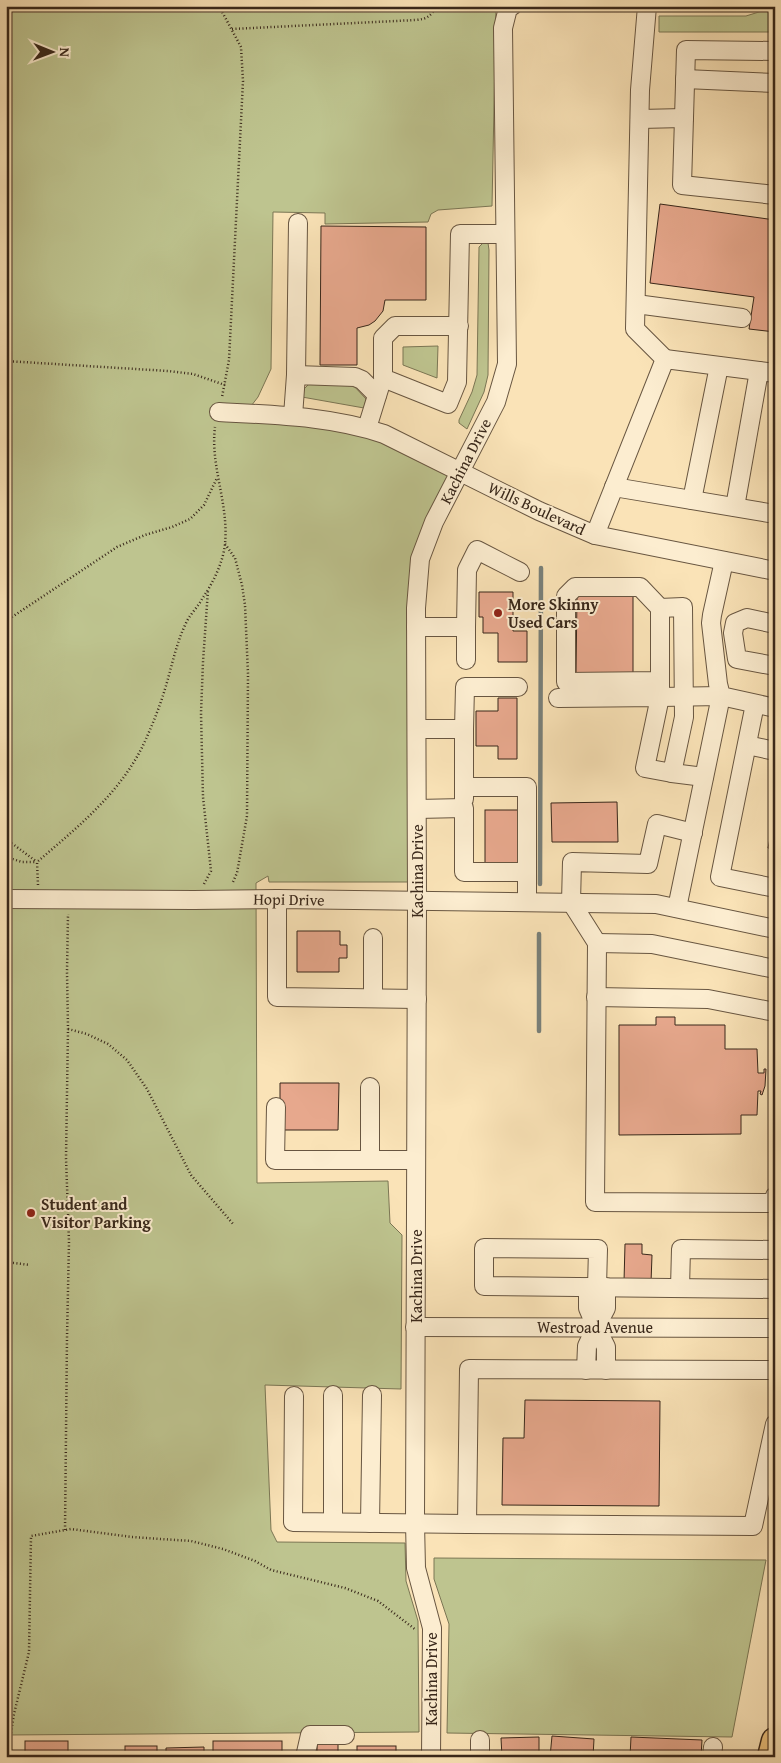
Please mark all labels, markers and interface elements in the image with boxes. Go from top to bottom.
north arrow [28,28,78,78]
text: N [55,47,75,58]
street label: Kachina Drive [433,414,497,508]
street label: Wills Boulevard [484,475,590,541]
place label: More Skinny Used Cars [508,592,599,634]
marker: More Skinny Used Cars [492,607,504,619]
street label: Kachina Drive [405,824,429,918]
street label: Hopi Drive [253,886,325,912]
place label: Student and Visitor Parking [41,1192,151,1234]
marker: Student and Visitor Parking [25,1207,37,1219]
street label: Kachina Drive [404,1229,428,1323]
street label: Westroad Avenue [537,1315,653,1339]
street label: Kachina Drive [419,1632,443,1726]

